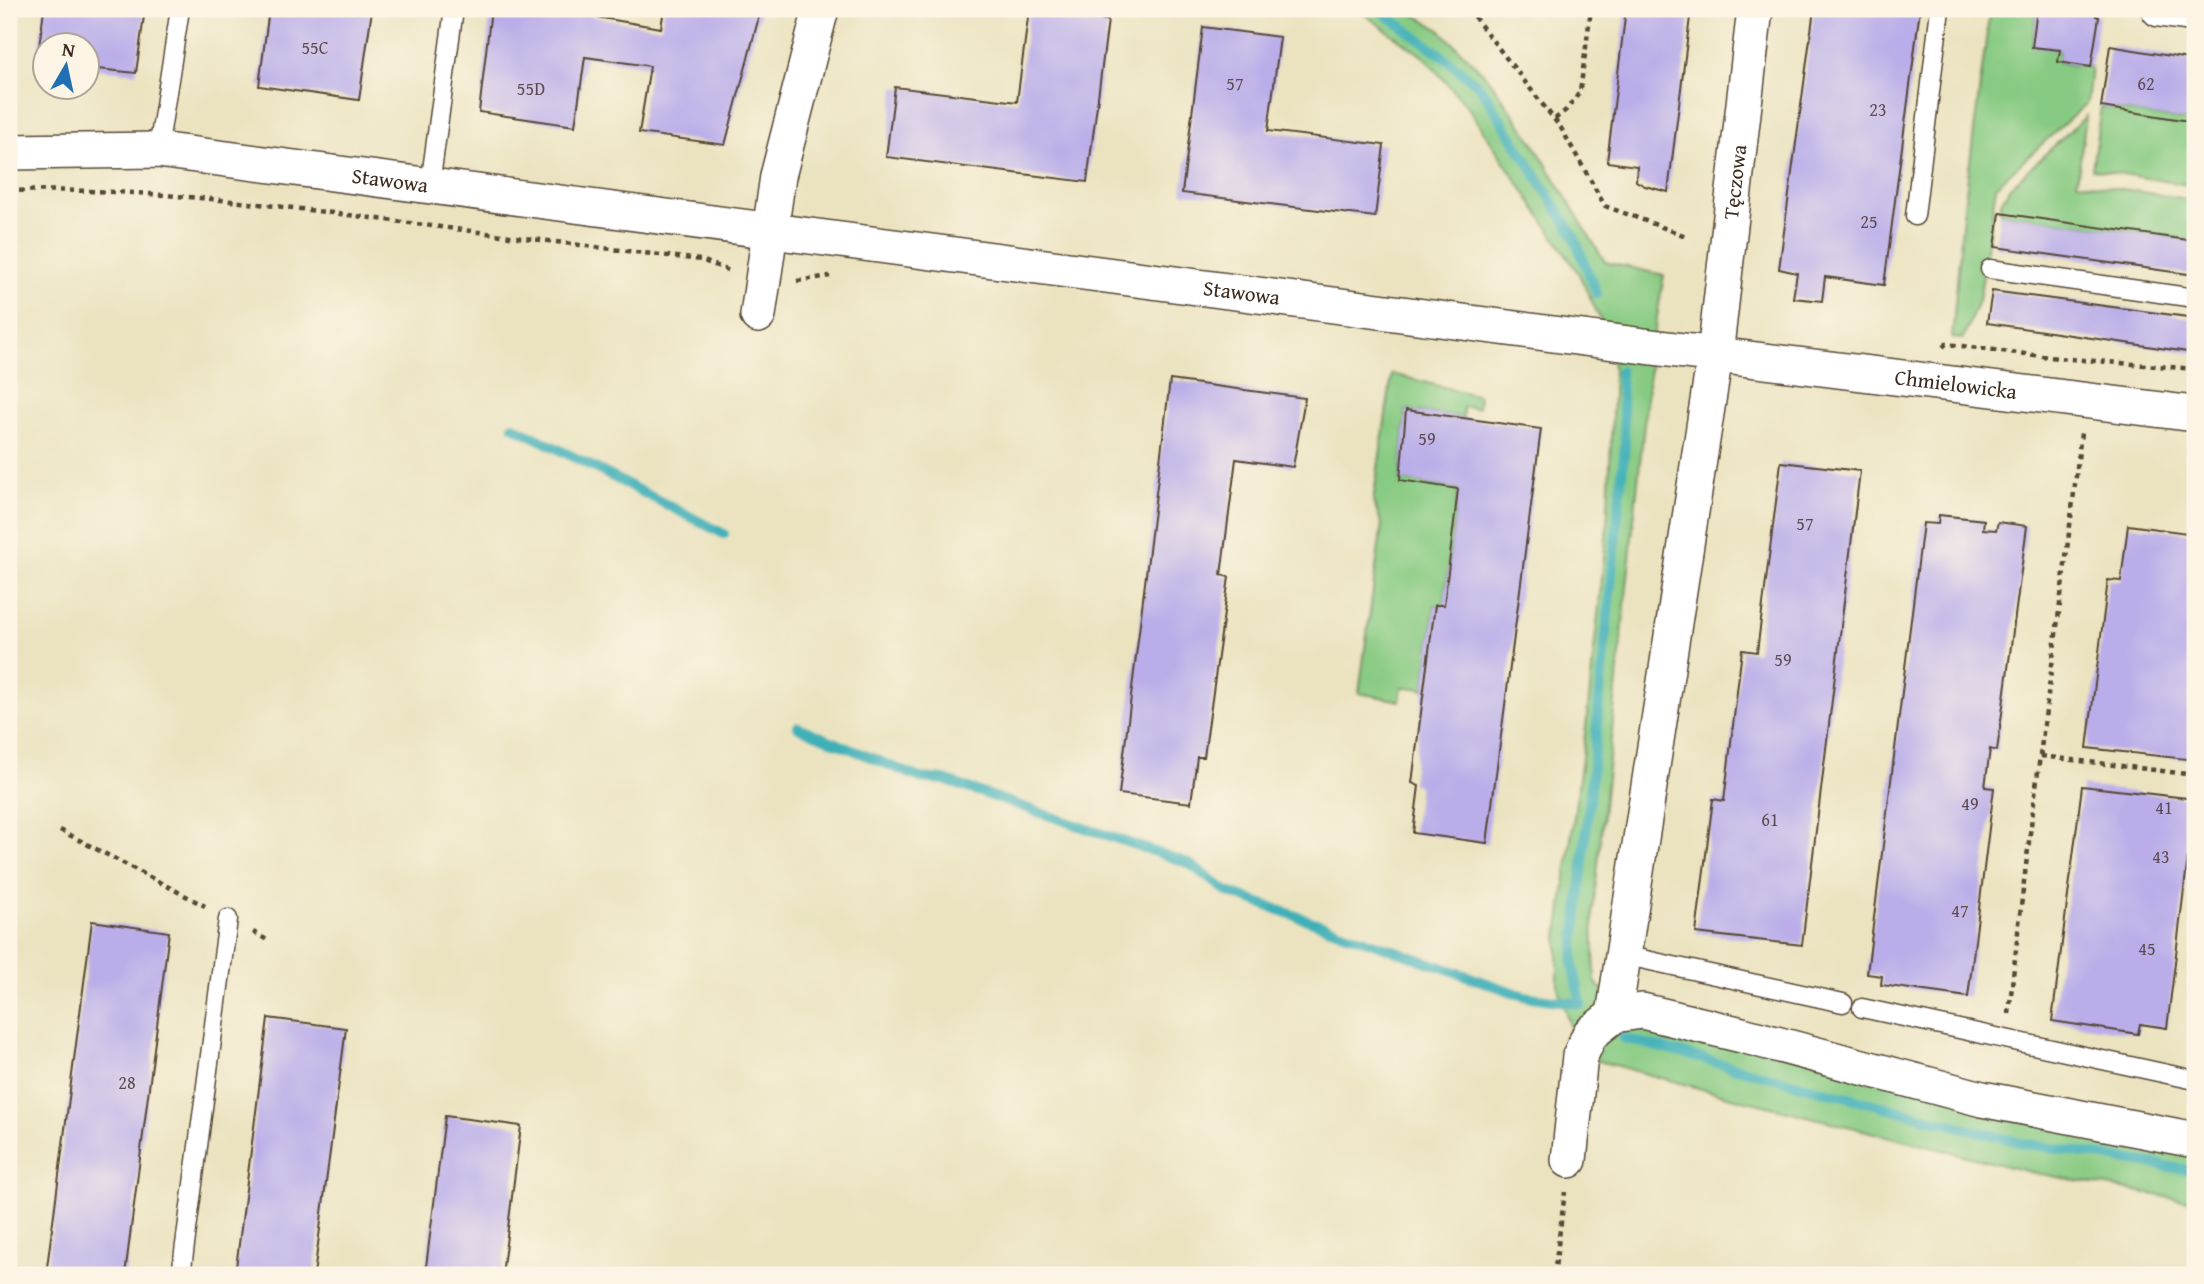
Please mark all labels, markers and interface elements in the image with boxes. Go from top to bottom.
north arrow [32,32,102,102]
text: N [60,34,77,64]
house number: 55C [301,34,329,61]
house number: 57 [1226,70,1244,97]
house number: 62 [2137,70,2155,97]
house number: 55D [517,75,545,102]
house number: 23 [1869,96,1887,123]
street label: Tęczowa [1715,143,1754,221]
street label: Stawowa [350,160,430,200]
house number: 25 [1860,208,1878,235]
street label: Stawowa [1202,272,1282,313]
street label: Chmielowicka [1893,361,2019,407]
house number: 59 [1418,425,1436,452]
house number: 57 [1796,510,1814,537]
house number: 59 [1774,646,1792,673]
house number: 49 [1961,790,1979,817]
house number: 41 [2155,794,2173,821]
house number: 61 [1761,806,1779,833]
house number: 43 [2152,843,2170,870]
house number: 47 [1951,897,1969,924]
house number: 45 [2138,935,2156,962]
house number: 28 [118,1069,136,1096]

